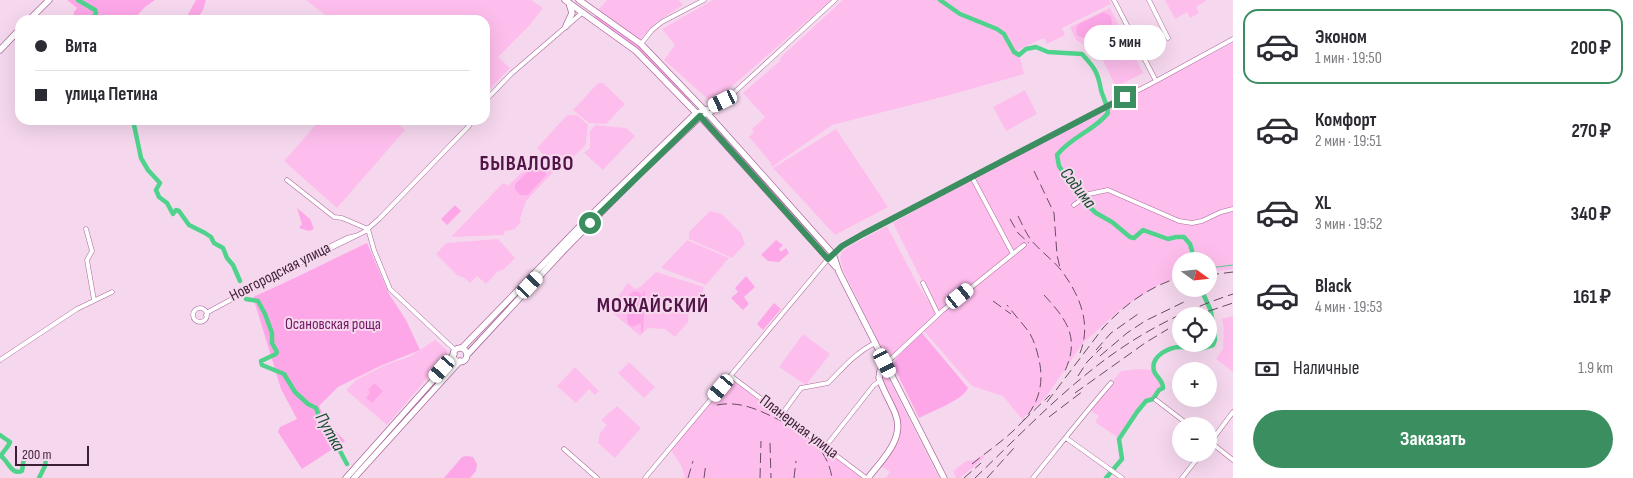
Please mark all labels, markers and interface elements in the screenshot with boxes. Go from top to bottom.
callout: 5 мин [1084,24,1166,59]
icon: car [1255,24,1300,69]
text: Эконом [1315,26,1367,49]
text: 5 мин [1109,33,1141,52]
text: Вита [65,35,97,58]
text: 200 ₽ [1571,37,1611,60]
text: 1 мин · 19:50 [1315,49,1382,68]
text: улица Петина [65,83,158,106]
route end [1114,86,1136,108]
car [706,88,739,114]
icon: car [1255,107,1300,152]
text: Комфорт [1315,109,1377,132]
text: 270 ₽ [1571,120,1611,143]
text: 2 мин · 19:51 [1315,132,1381,151]
district label: БЫВАЛОВО [480,151,574,176]
water label: Содима [1056,163,1101,213]
icon: car [1255,190,1300,235]
text: XL [1315,192,1331,215]
text: 340 ₽ [1571,203,1611,226]
route start [579,212,601,234]
text: 3 мин · 19:52 [1315,215,1382,234]
street label: Новгородская улица [226,238,334,306]
north arrow [1172,252,1218,298]
map controls [1172,252,1217,462]
car [514,269,545,301]
icon: car [1255,273,1300,318]
text: Black [1315,275,1352,298]
car [943,281,976,311]
text: 161 ₽ [1573,286,1611,309]
district label: МОЖАЙСКИЙ [597,293,709,318]
text: 4 мин · 19:53 [1315,298,1383,317]
button: locate [1172,307,1217,352]
park label: Осановская роща [285,315,381,334]
car [871,346,898,380]
car [426,353,457,385]
icon: cash [1253,355,1281,383]
text: Наличные [1293,357,1359,380]
text: 1.9 km [1578,359,1613,378]
button: + [1172,362,1217,407]
car [705,372,736,404]
street label: Планерная улица [756,391,842,463]
water label: Путка [311,409,350,456]
button: Заказать [1253,410,1613,468]
button: − [1172,417,1217,462]
scale bar [15,443,89,466]
text: 200 m [22,446,51,463]

